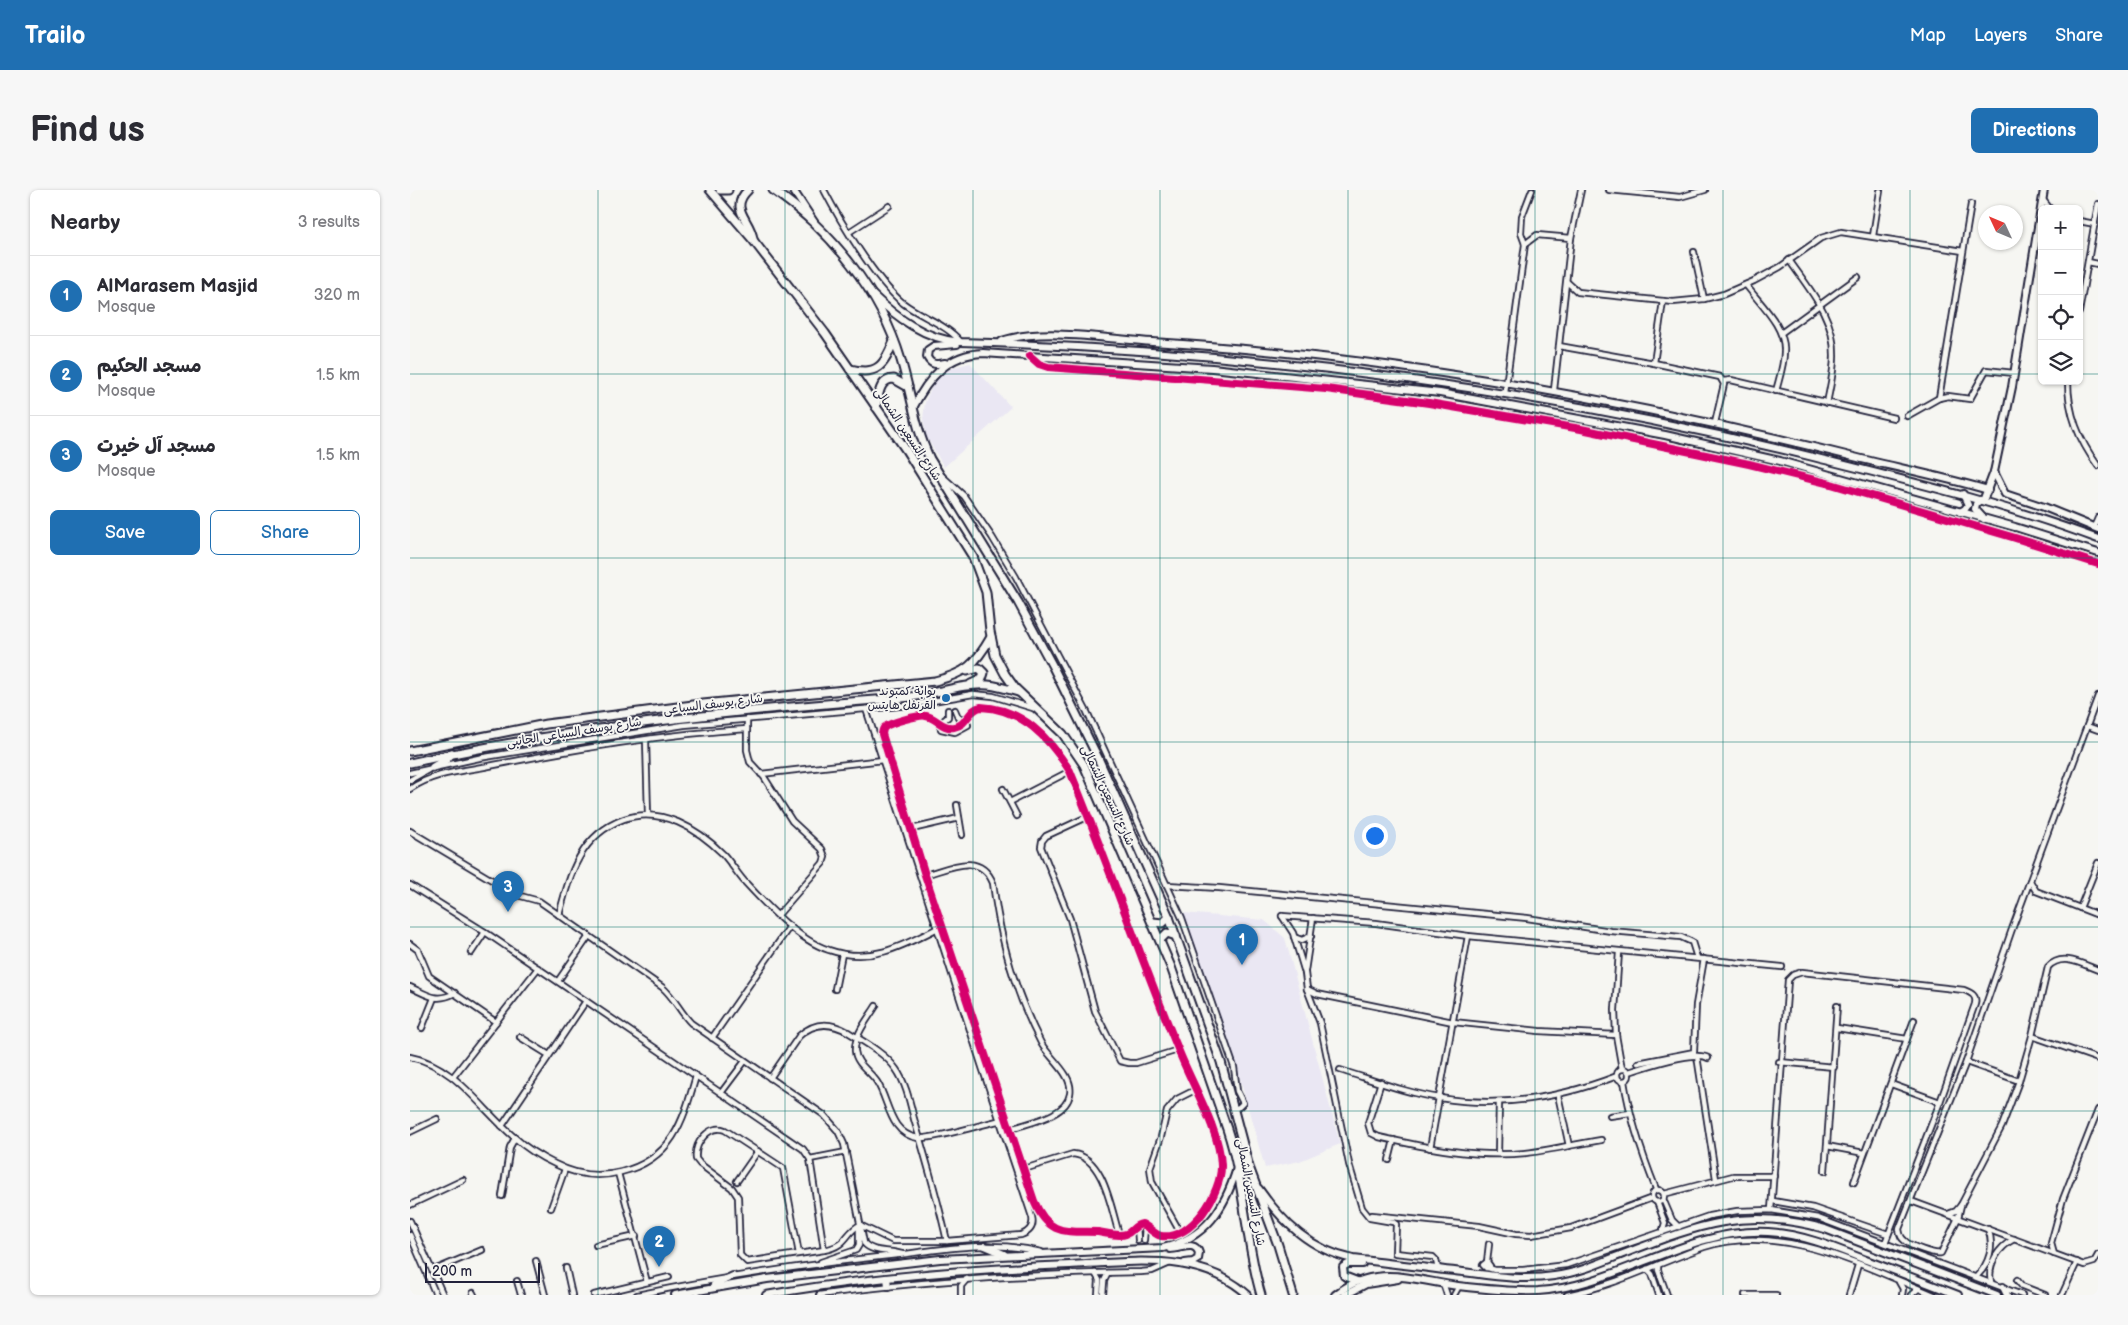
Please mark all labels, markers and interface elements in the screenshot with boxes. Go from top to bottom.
text: Trailo [25,21,85,50]
text: Map [1910,25,1946,46]
text: Layers [1974,25,2027,46]
text: Share [2055,25,2103,46]
button: Directions [1971,108,2098,153]
text: Find us [30,109,145,152]
north arrow [1978,205,2023,250]
map controls [2038,205,2083,385]
button: + [2038,205,2083,250]
text: Nearby [50,210,120,235]
text: 3 results [298,213,360,232]
button: − [2038,250,2083,295]
text: AlMarasem Masjid [97,275,258,298]
text: 1 [63,286,69,305]
text: 320 m [314,286,360,305]
button: locate [2038,295,2083,340]
text: Mosque [97,298,156,317]
button: layers [2038,340,2083,385]
text: مسجد الحكيم [97,355,202,378]
text: 2 [61,366,71,385]
text: 1.5 km [316,366,360,385]
text: Mosque [97,382,156,401]
street label: شارع التسعين الشمالى [870,385,944,484]
text: مسجد آل خيرت [97,435,216,458]
text: 3 [61,446,71,465]
text: 1.5 km [316,446,360,465]
text: Mosque [97,462,156,481]
button: Save [50,510,200,555]
button: Share [210,510,360,555]
place label: بوابة كمبوند القرنفل هايتس [868,684,936,713]
street label: شارع يوسف السباعى [662,691,764,719]
marker: بوابة كمبوند القرنفل هايتس [940,692,952,704]
street label: شارع يوسف السباعى الجانبى [506,714,643,752]
street label: شارع التسعين الشمالى [1077,743,1137,848]
your location [1362,823,1388,849]
pin: 3 [492,871,524,912]
pin: 1 [1226,924,1258,965]
street label: شارع التسعين الشمالى [1232,1137,1268,1247]
pin: 2 [643,1226,675,1267]
scale bar [425,1260,540,1283]
text: 200 m [432,1263,472,1280]

